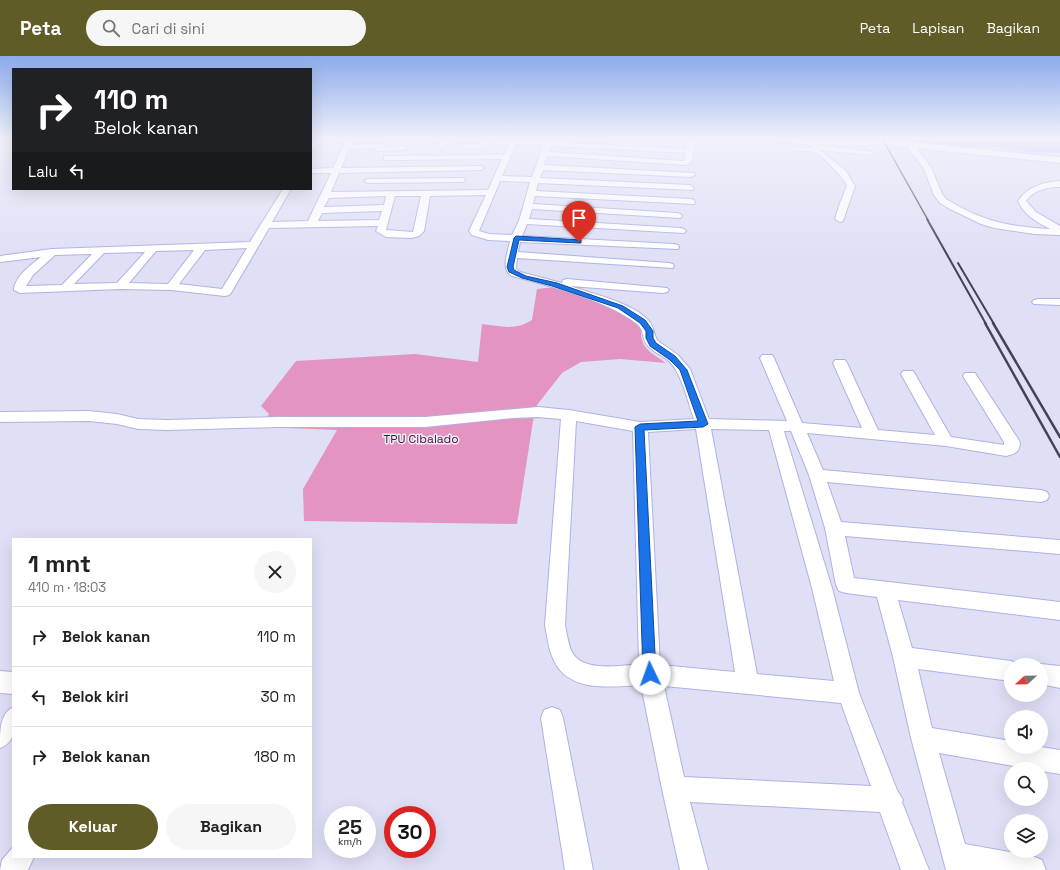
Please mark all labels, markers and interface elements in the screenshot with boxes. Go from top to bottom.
search box [86,10,366,46]
text: Peta [20,16,62,41]
icon: search [100,17,122,39]
text: Cari di sini [132,19,205,38]
text: Peta [860,19,890,37]
text: Lapisan [912,19,964,37]
text: Bagikan [986,19,1040,37]
text: 110 m [94,81,168,117]
icon: right [28,84,80,136]
text: Belok kanan [94,116,199,139]
icon: left [66,160,88,182]
text: Lalu [28,162,58,181]
pin [562,201,596,242]
icon: arrive [568,207,590,229]
park label: TPU Cibalado [383,431,459,447]
text: 1 mnt [28,548,91,579]
button: close [254,551,296,593]
text: 410 m · 18:03 [28,579,106,596]
icon: right [28,626,50,648]
text: Belok kanan [62,627,150,646]
text: 110 m [257,627,296,646]
position arrow [629,653,671,695]
north arrow [1004,658,1048,702]
map controls [1004,658,1048,858]
icon: left [28,686,50,708]
text: Belok kiri [62,687,128,706]
text: 30 m [261,687,296,706]
button: sound [1004,710,1048,754]
icon: right [28,746,50,768]
text: Belok kanan [62,747,150,766]
text: 180 m [254,747,296,766]
button: search [1004,762,1048,806]
button: Keluar [28,804,158,850]
button: Bagikan [166,804,296,850]
speed limit sign: 30 [384,806,436,858]
text: 25 [338,814,362,840]
button: layers [1004,814,1048,858]
text: km/h [338,835,362,848]

